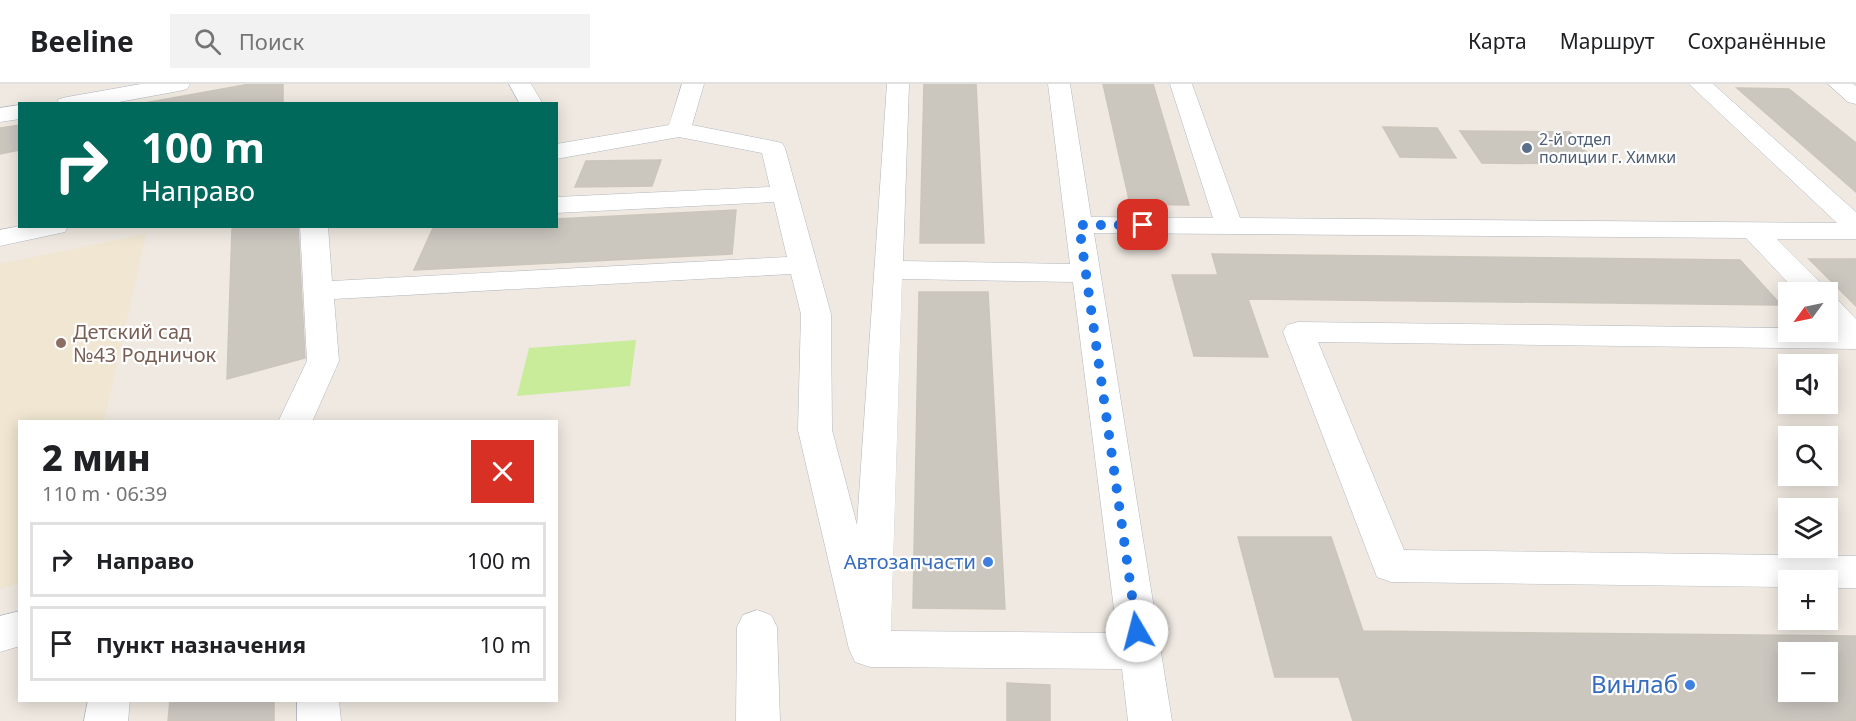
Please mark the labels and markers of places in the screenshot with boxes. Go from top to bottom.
place label: 2-й отдел полиции г. Химки [1539,128,1676,168]
marker: 2-й отдел полиции г. Химки [1520,141,1534,155]
pin [1117,199,1168,250]
place label: Детский сад №43 Родничок [73,318,217,368]
marker: Детский сад №43 Родничок [54,336,68,350]
place label: Автозапчасти [844,548,976,575]
marker: Автозапчасти [981,555,995,569]
place label: Винлаб [1591,667,1678,700]
marker: Винлаб [1683,678,1697,692]

